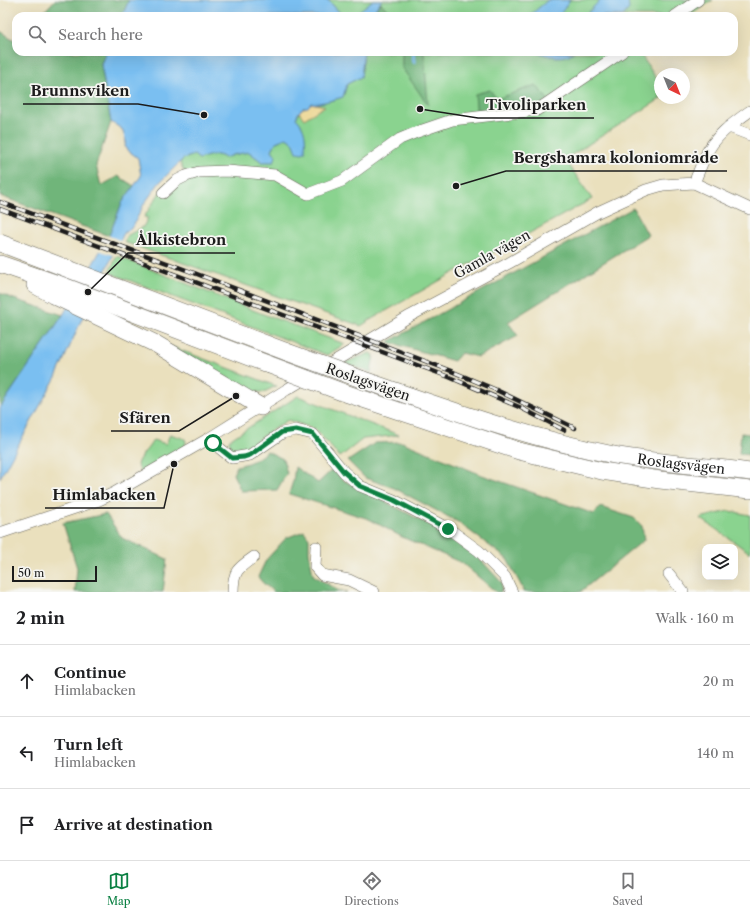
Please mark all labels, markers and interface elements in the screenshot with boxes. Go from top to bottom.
search box [12,12,738,56]
icon: search [26,23,48,45]
text: Search here [58,25,143,44]
north arrow [654,68,690,104]
callout: Brunnsviken [23,77,138,104]
text: Brunnsviken [30,81,130,100]
callout: Tivoliparken [478,91,594,118]
text: Tivoliparken [486,95,587,114]
callout: Bergshamra koloniområde [506,144,727,171]
text: Bergshamra koloniområde [513,148,719,167]
street label: Gamla vägen [451,225,534,282]
callout: Ålkistebron [128,226,235,253]
text: Ålkistebron [135,230,227,249]
street label: Roslagsvägen [323,359,413,405]
callout: Sfären [111,404,179,431]
text: Sfären [119,408,171,427]
route start [204,434,222,452]
street label: Roslagsvägen [636,450,726,478]
callout: Himlabacken [45,481,164,508]
text: Himlabacken [52,485,156,504]
route end [439,520,457,538]
map controls [702,544,738,580]
button: layers [702,544,738,580]
scale bar [12,564,97,583]
text: 50 m [18,566,44,580]
text: 2 min [16,608,65,628]
text: Walk · 160 m [655,610,734,626]
text: Continue [54,663,126,682]
icon: ahead [16,670,38,692]
text: 20 m [703,673,734,689]
text: Himlabacken [54,682,136,698]
text: Turn left [54,735,123,754]
icon: left [16,742,38,764]
text: 140 m [697,745,734,761]
text: Himlabacken [54,754,136,770]
icon: arrive [16,814,38,836]
text: Arrive at destination [54,815,213,834]
tab: Map [107,870,131,908]
tab: Directions [344,870,399,908]
tab: Saved [613,870,643,908]

